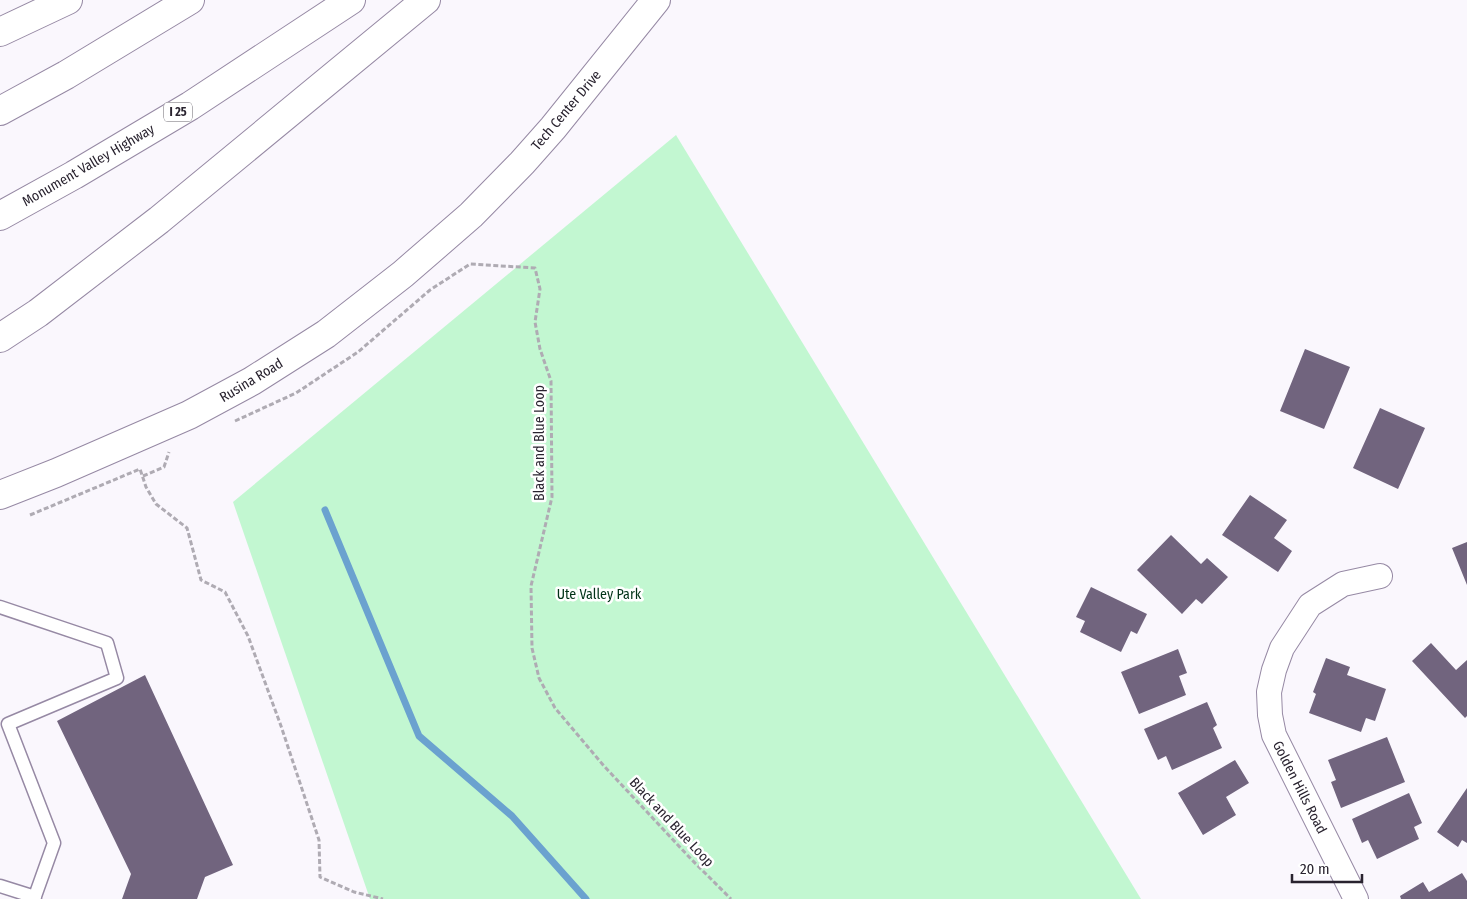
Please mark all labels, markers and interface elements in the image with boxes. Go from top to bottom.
street label: Tech Center Drive [528,67,605,154]
road number: I 25 [164,102,192,121]
street label: Monument Valley Highway [19,120,158,210]
street label: Rusina Road [216,355,286,406]
street label: Black and Blue Loop [531,385,548,501]
park label: Ute Valley Park [557,586,642,603]
street label: Golden Hills Road [1269,738,1330,836]
street label: Black and Blue Loop [626,774,717,871]
scale bar [1292,852,1362,884]
text: 20 m [1300,860,1330,878]

